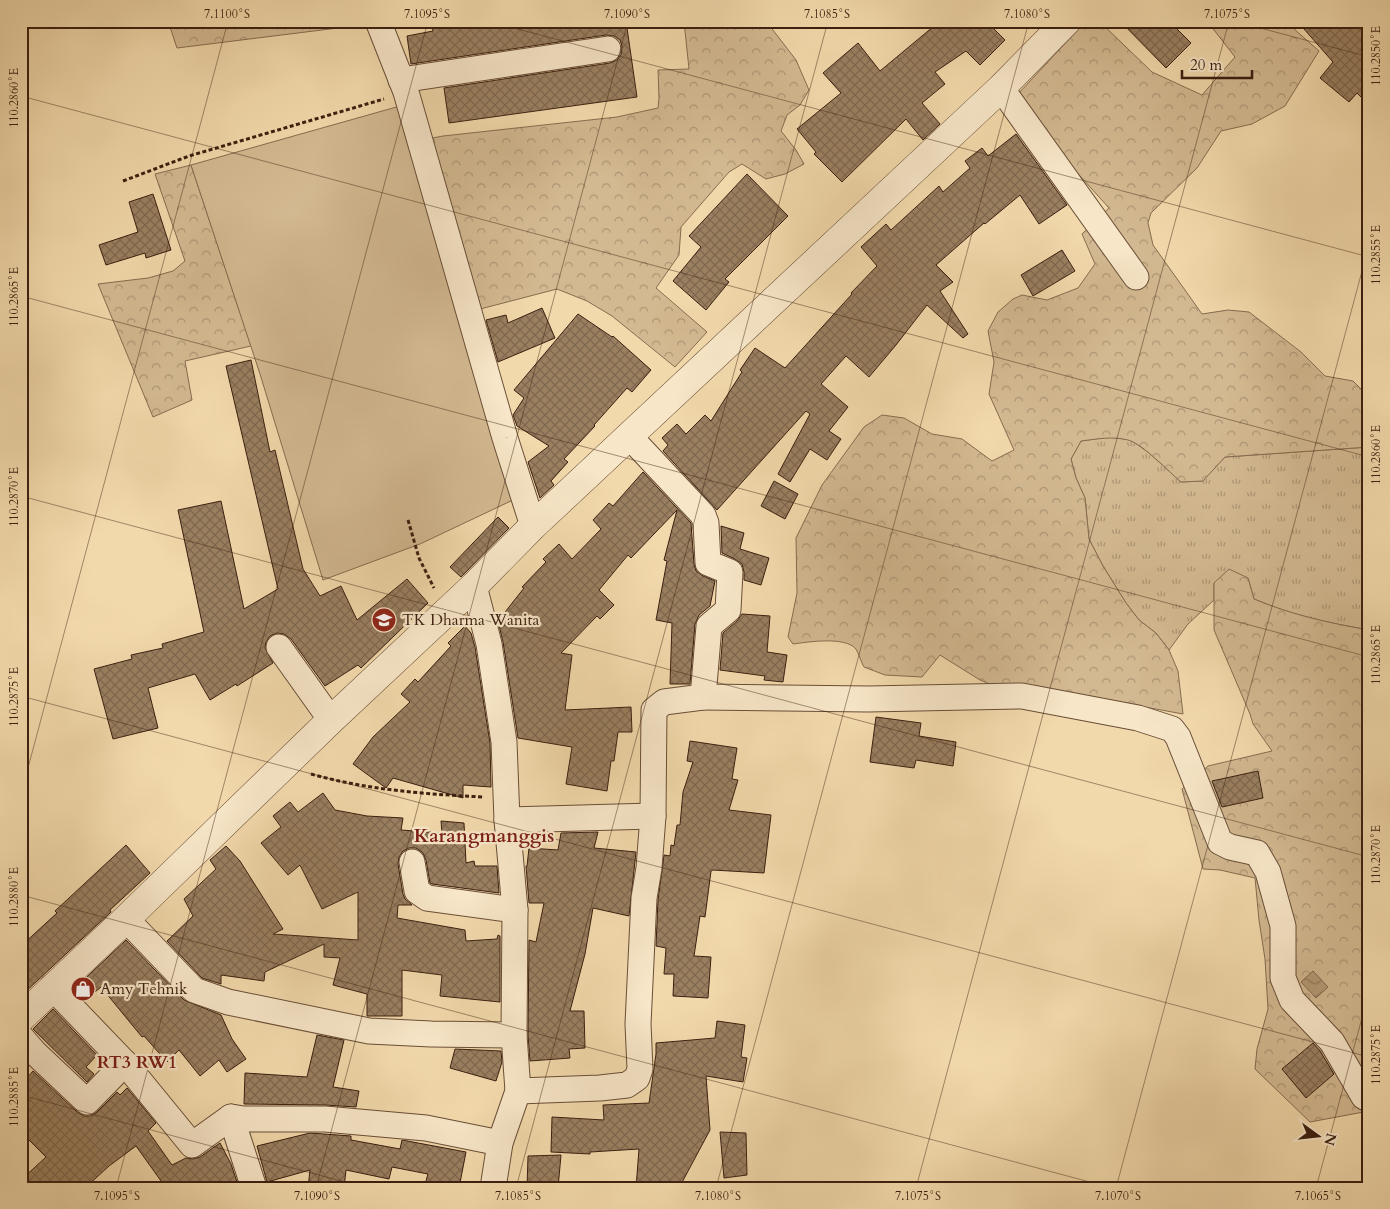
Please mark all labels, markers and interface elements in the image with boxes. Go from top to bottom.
text: 7.1100°S [204,6,250,22]
text: 7.1095°S [404,6,450,22]
text: 7.1090°S [604,6,650,22]
text: 7.1085°S [804,6,850,22]
text: 7.1080°S [1004,6,1050,22]
text: 7.1075°S [1204,6,1250,22]
text: 110.2850°E [1368,26,1384,86]
scale bar [1182,48,1252,80]
text: 20 m [1190,55,1222,75]
text: 110.2860°E [6,68,22,128]
text: 110.2855°E [1368,225,1384,285]
text: 110.2865°E [6,267,22,327]
text: 110.2860°E [1368,425,1384,485]
text: 110.2870°E [6,467,22,527]
school or university icon: TK Dharma Wanita [371,607,397,633]
place label: TK Dharma Wanita [402,609,539,631]
text: 110.2865°E [1368,625,1384,685]
text: 110.2875°E [6,667,22,727]
district label: Karangmanggis [414,823,554,849]
text: 110.2870°E [1368,825,1384,885]
text: 110.2880°E [6,867,22,927]
shop icon: Amy Tehnik [70,976,96,1002]
place label: Amy Tehnik [100,978,188,1000]
text: 110.2875°E [1368,1025,1384,1085]
district label: RT3 RW1 [97,1050,177,1075]
text: 110.2885°E [6,1067,22,1127]
north arrow [1292,1112,1342,1162]
text: N [1319,1131,1341,1148]
text: 7.1095°S [94,1188,140,1204]
text: 7.1090°S [294,1188,340,1204]
text: 7.1085°S [495,1188,541,1204]
text: 7.1080°S [695,1188,741,1204]
text: 7.1075°S [895,1188,941,1204]
text: 7.1070°S [1095,1188,1141,1204]
text: 7.1065°S [1295,1188,1341,1204]

